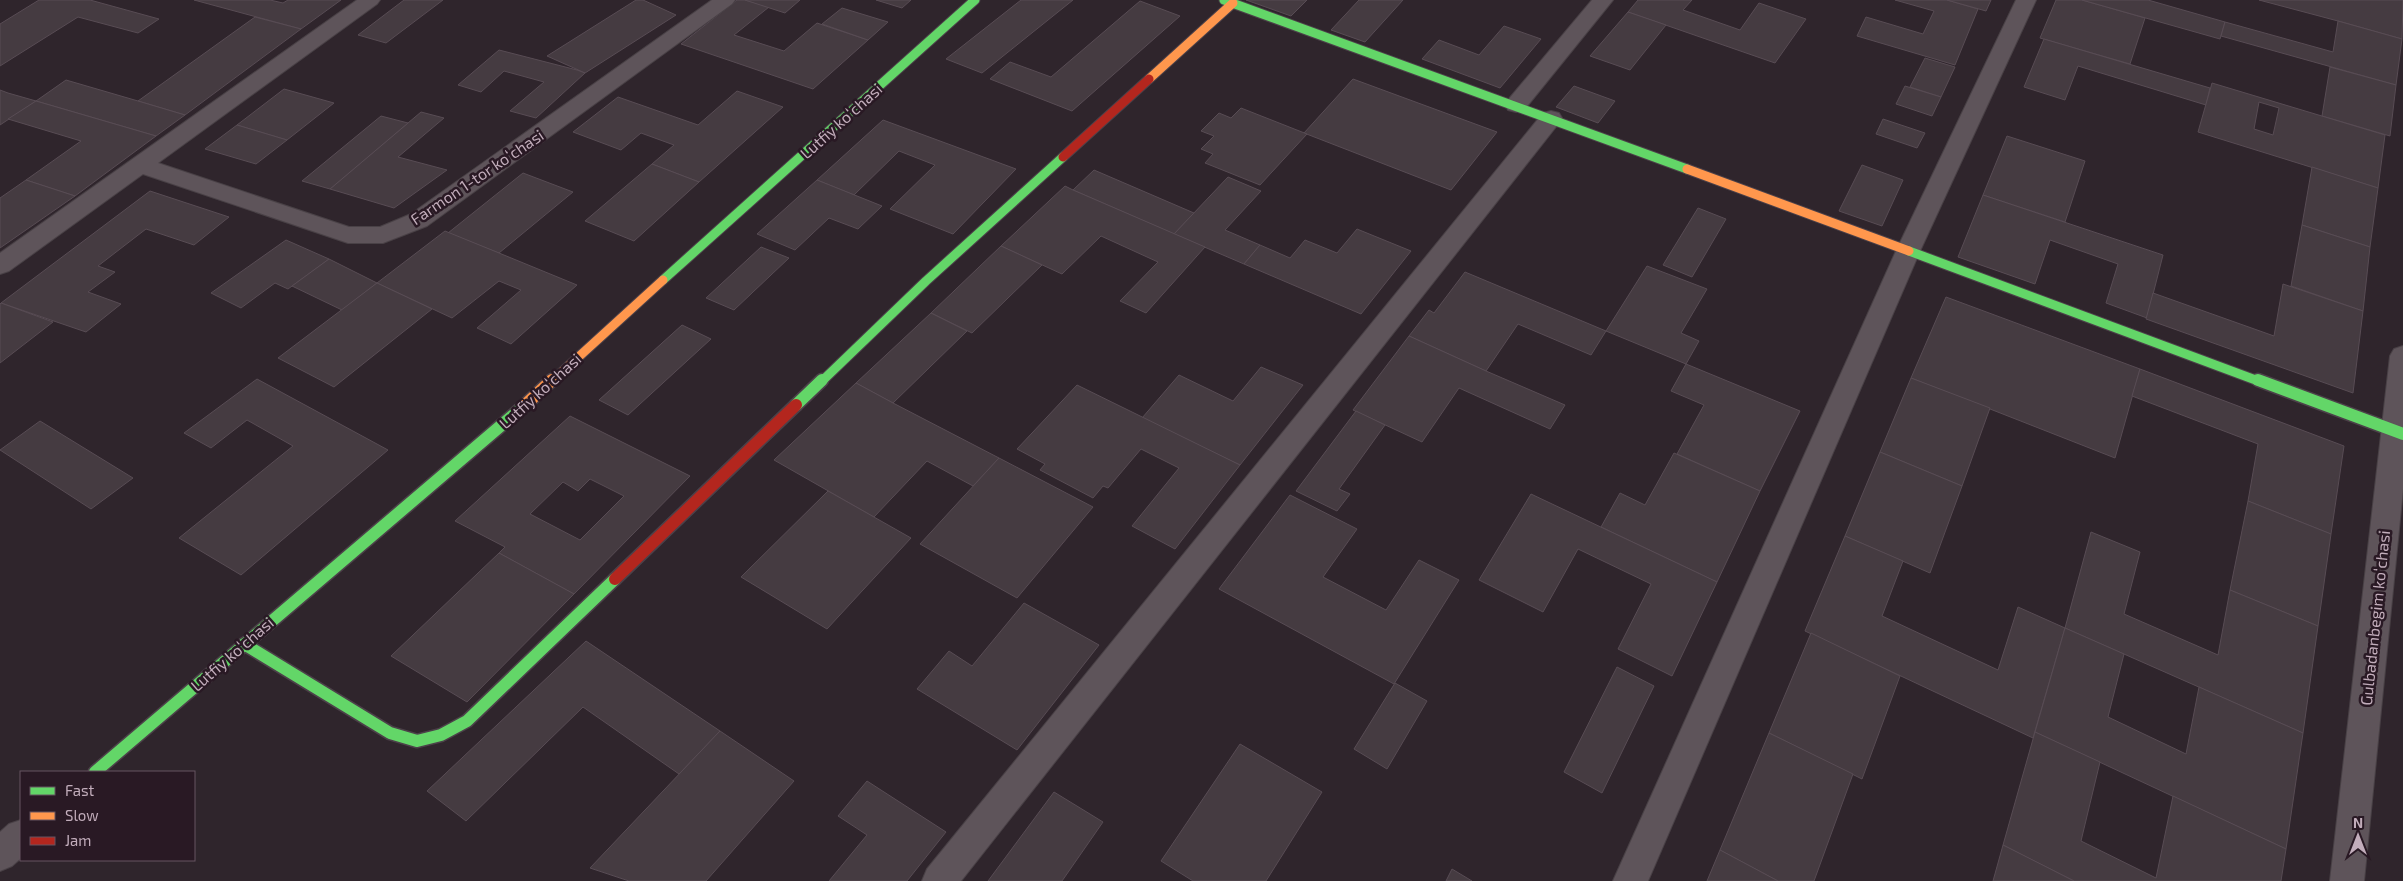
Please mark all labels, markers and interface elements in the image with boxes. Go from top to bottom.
street label: Lutfiy koʻchasi [796,79,885,162]
street label: Farmon 1-tor koʻchasi [407,125,547,228]
street label: Lutfiy koʻchasi [495,349,584,432]
street label: Gulbadanbegim koʻchasi [2356,529,2393,706]
street label: Lutfiy koʻchasi [186,613,277,695]
legend [20,771,195,861]
text: Fast [65,781,95,799]
text: Slow [65,806,99,824]
north arrow [2333,811,2383,861]
text: N [2353,814,2363,831]
text: Jam [65,831,91,849]

